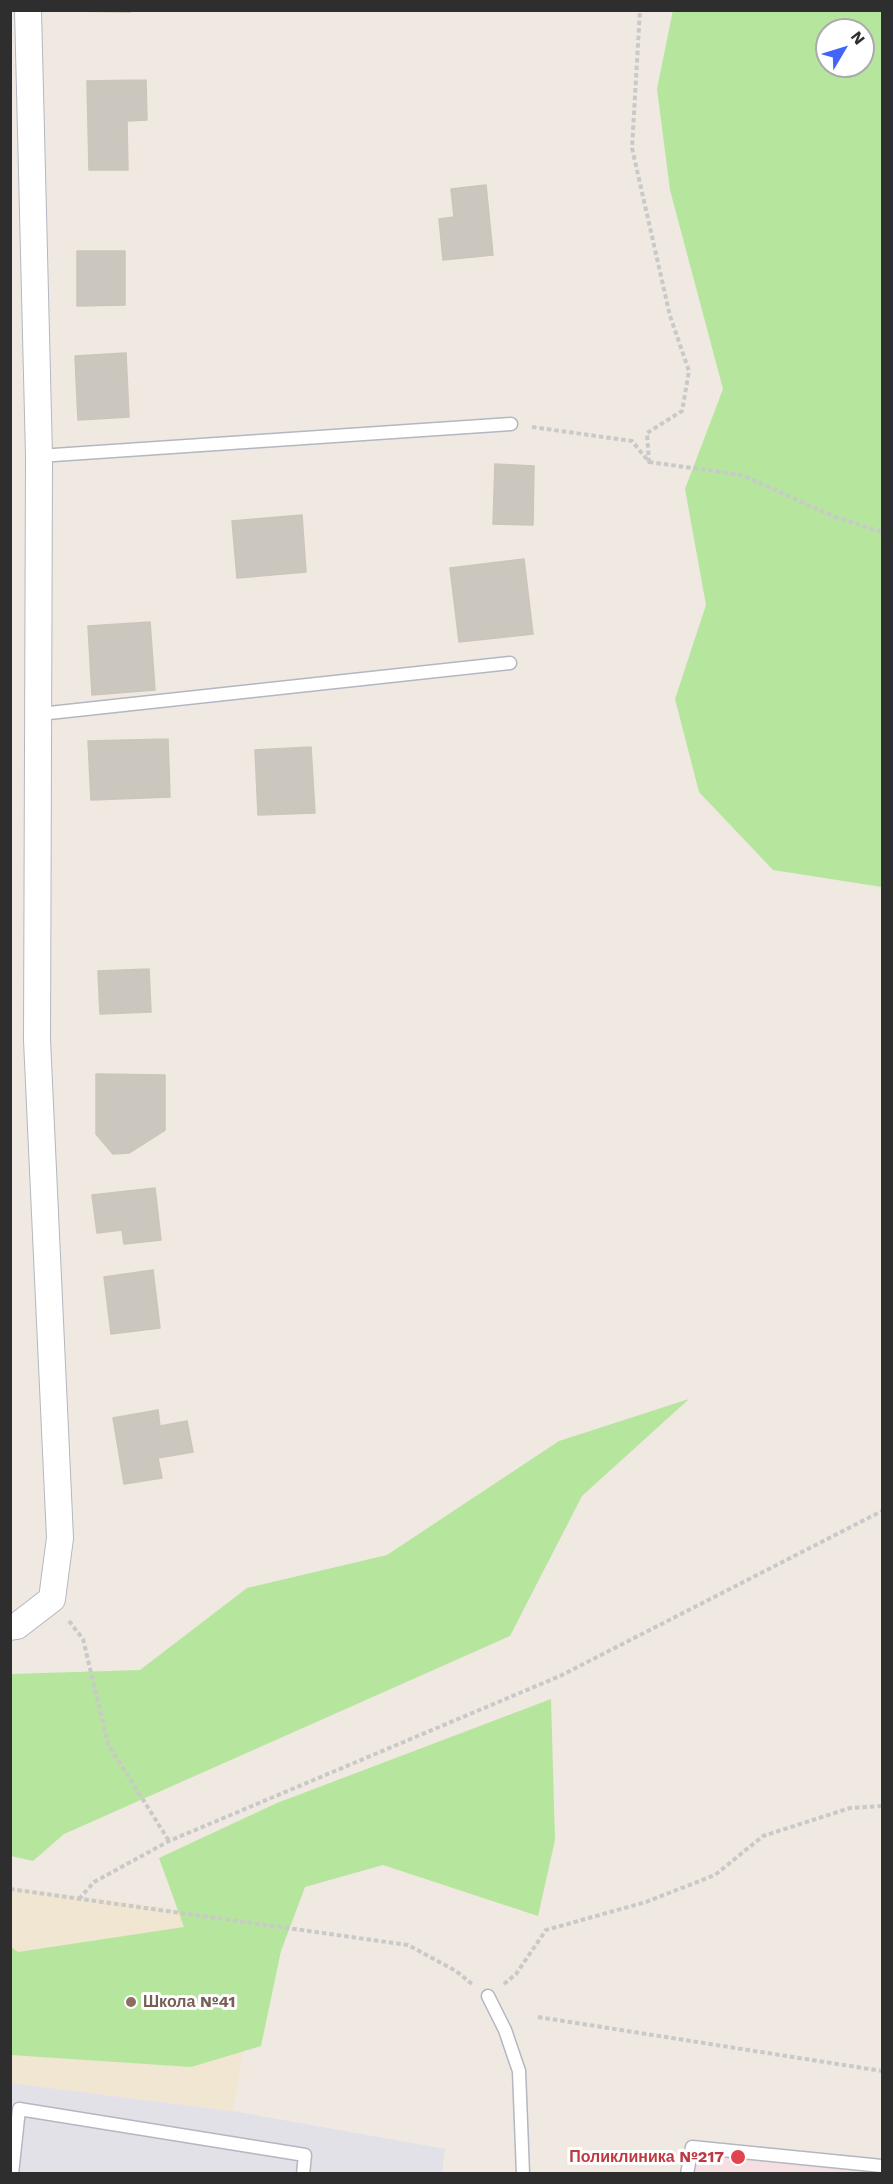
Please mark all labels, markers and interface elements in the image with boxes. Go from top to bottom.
north arrow [815,18,875,78]
text: N [847,27,869,48]
place label: Школа №41 [143,1992,235,2012]
marker: Школа №41 [124,1995,138,2009]
place label: Поликлиника №217 [569,2147,724,2167]
marker: Поликлиника №217 [729,2148,747,2166]

